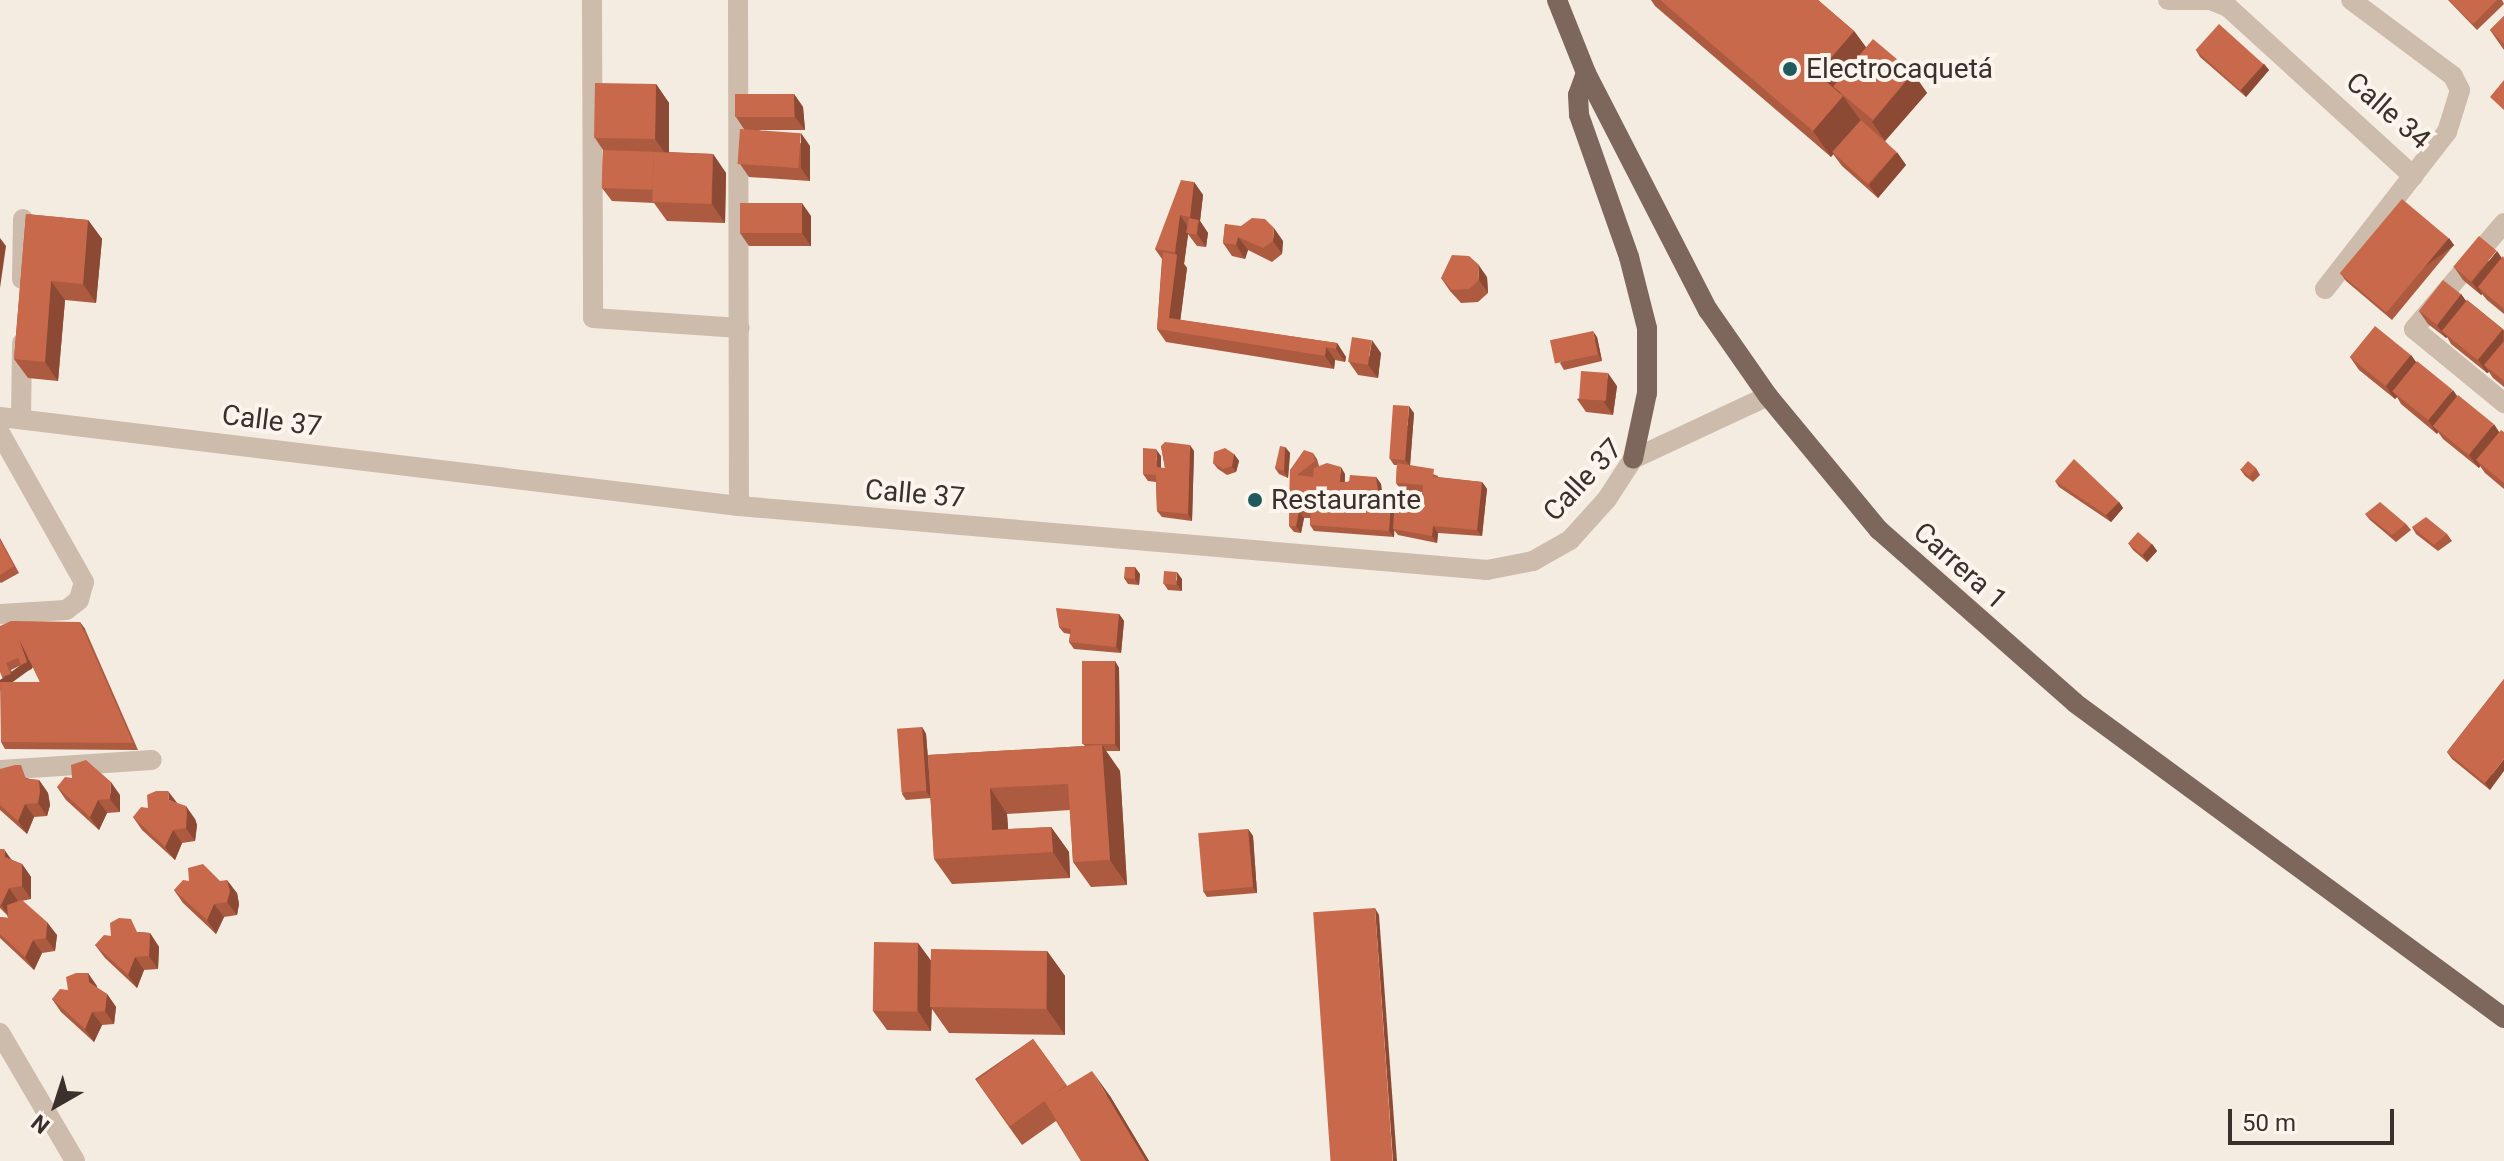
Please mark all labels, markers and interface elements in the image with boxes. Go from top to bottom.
place label: Electrocaquetá [1806,52,1993,86]
marker: Electrocaquetá [1781,60,1799,78]
street label: Calle 34 [2339,65,2437,157]
street label: Calle 37 [220,398,324,444]
street label: Calle 37 [1536,432,1630,528]
street label: Calle 37 [864,473,966,515]
place label: Restaurante [1271,483,1421,517]
marker: Restaurante [1246,491,1264,509]
street label: Carrera 1 [1906,515,2014,617]
north arrow [16,1065,96,1145]
scale bar [2232,1093,2398,1143]
text: N [27,1109,54,1139]
text: 50 m [2242,1109,2296,1137]

